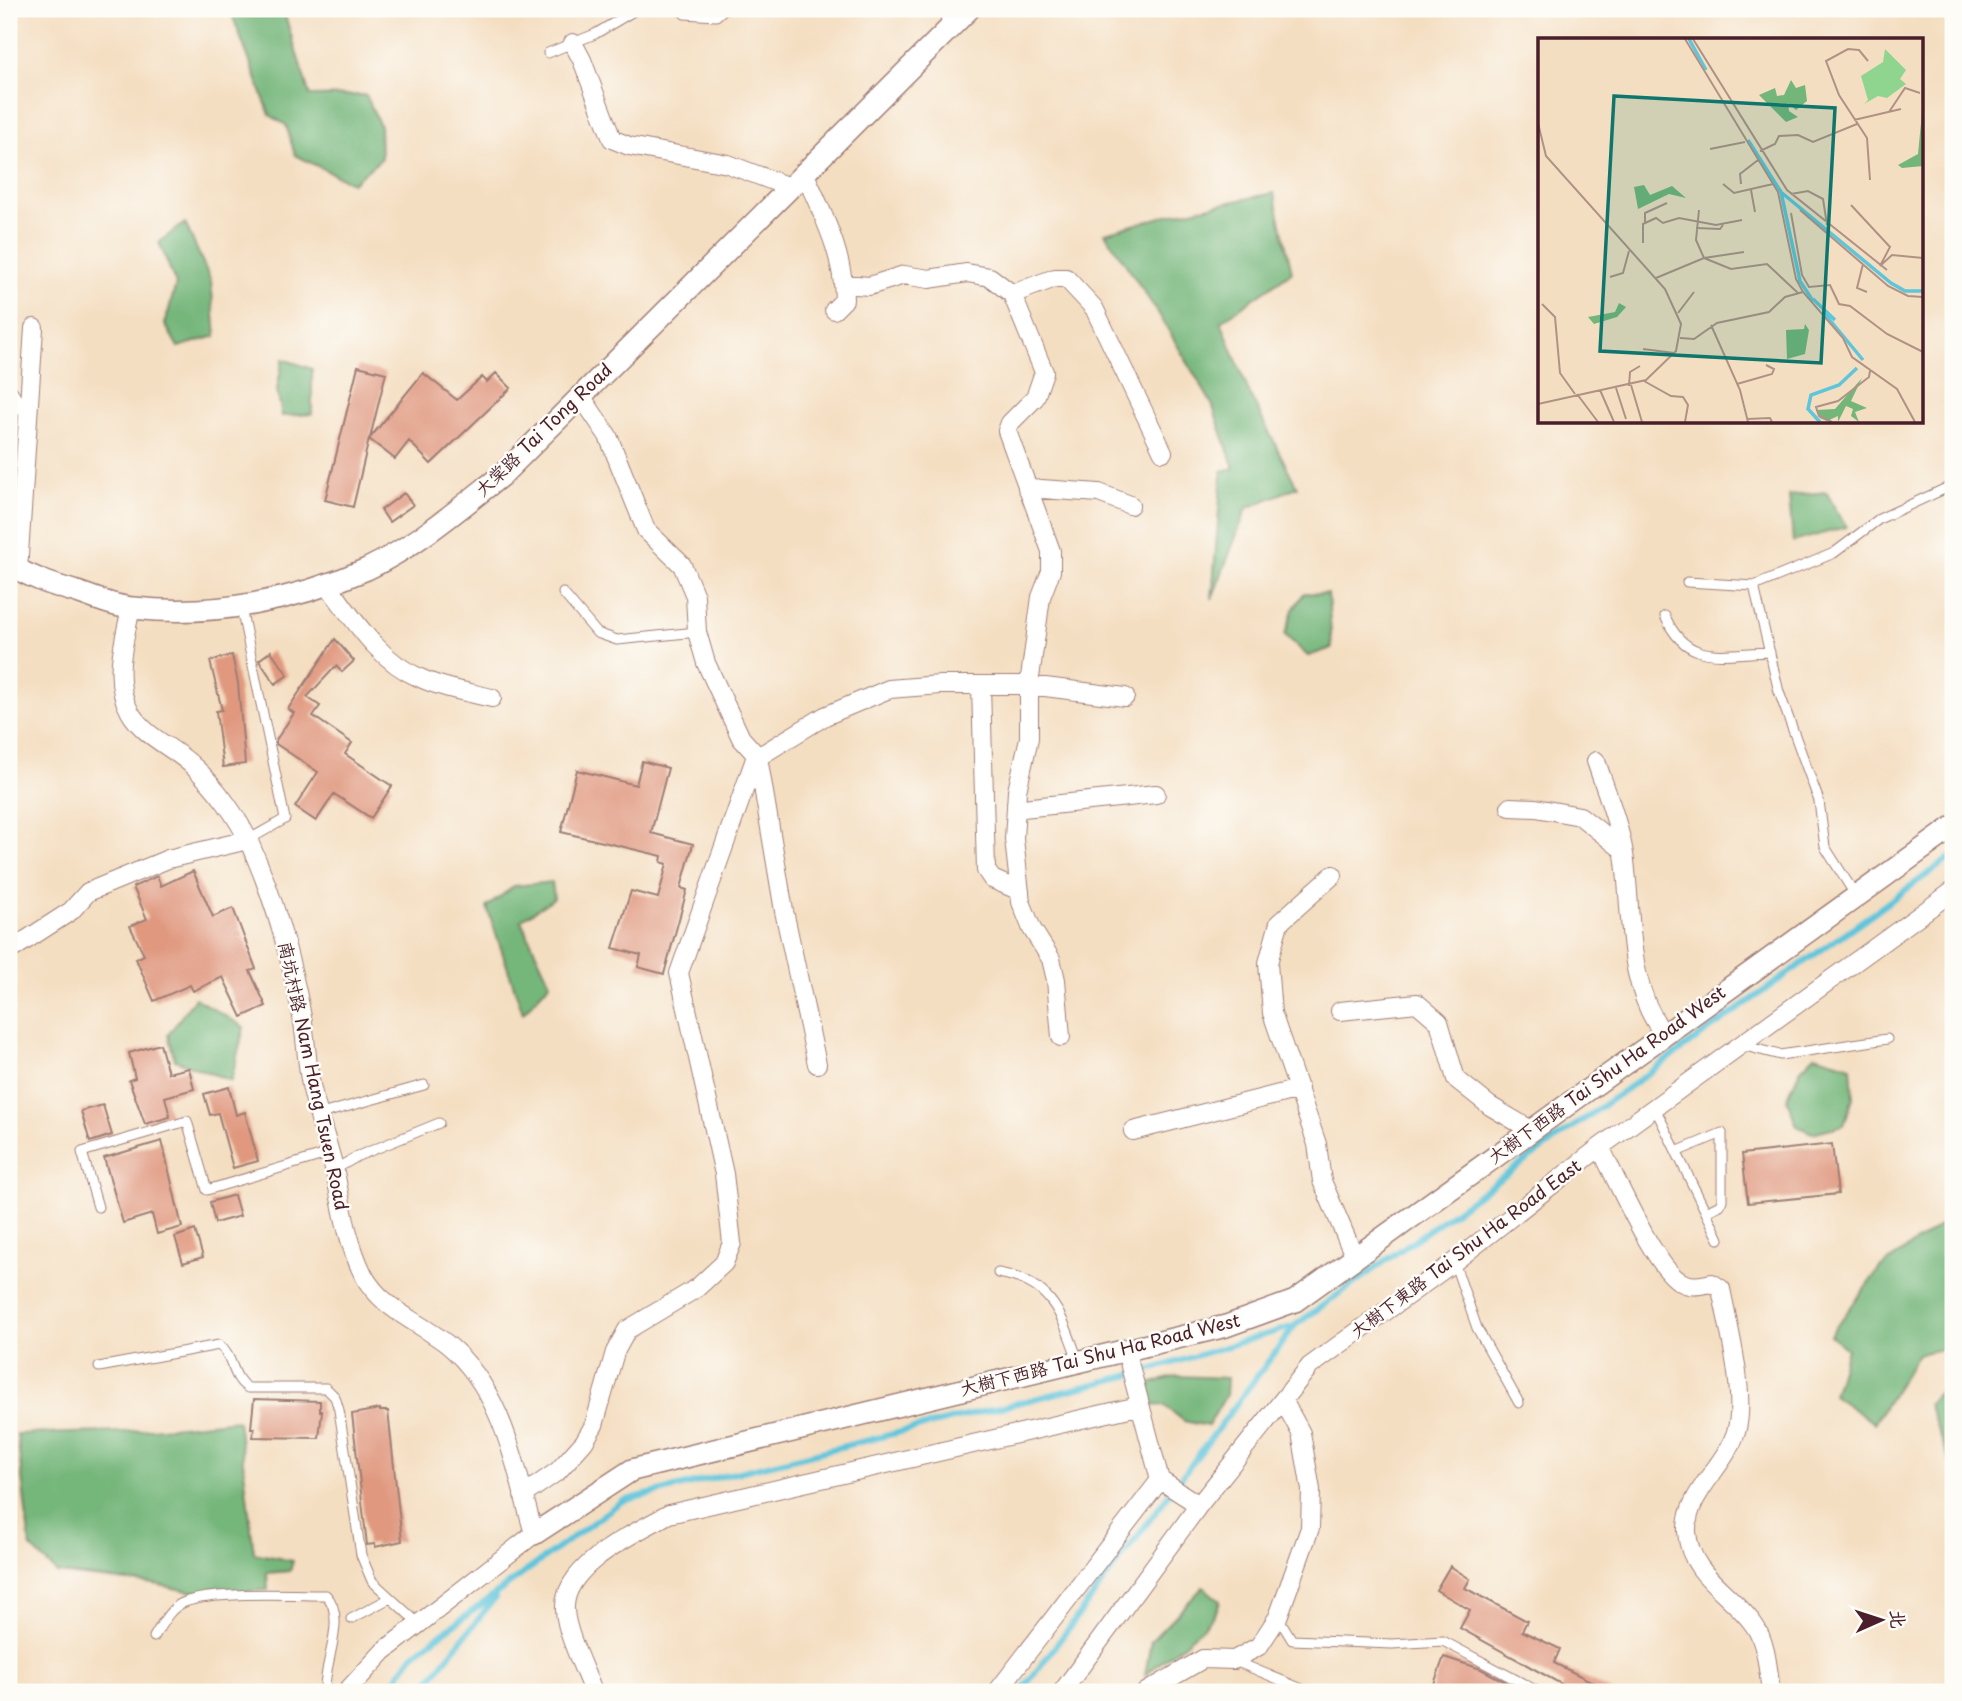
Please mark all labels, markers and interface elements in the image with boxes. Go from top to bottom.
inset map [1538,38,1924,424]
street label: 大棠路 Tai Tong Road [468,356,618,502]
street label: 南坑村路 Nam Hang Tsuen Road [273,939,356,1213]
street label: 大樹下西路 Tai Shu Ha Road West [1482,978,1731,1169]
street label: 大樹下東路 Tai Shu Ha Road East [1344,1152,1586,1344]
street label: 大樹下西路 Tai Shu Ha Road West [957,1306,1243,1401]
north arrow [1846,1586,1916,1656]
text: 北 [1884,1609,1913,1629]

